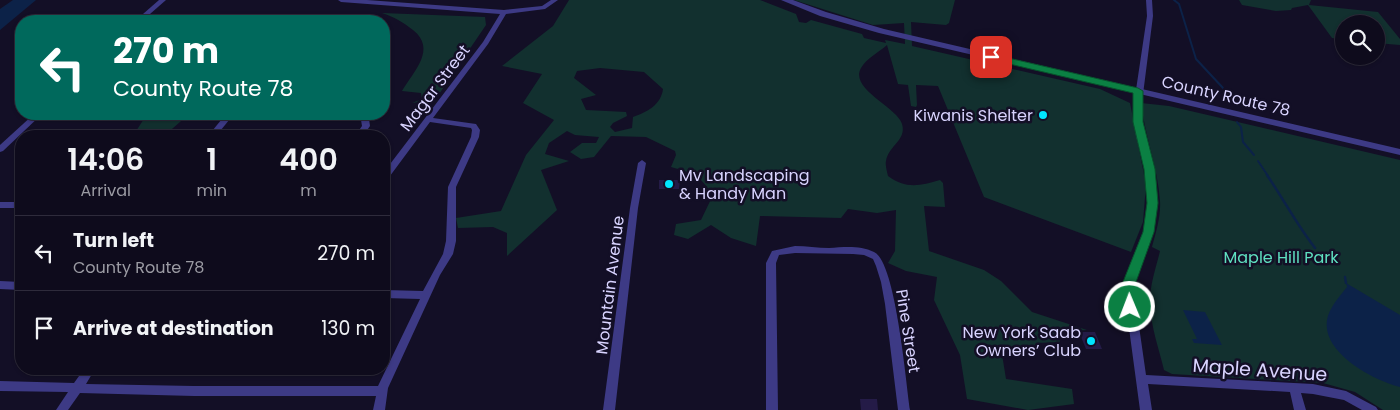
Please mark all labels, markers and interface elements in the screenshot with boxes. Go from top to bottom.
map controls [1335,15,1385,65]
button: search [1335,15,1385,65]
text: 270 m [113,26,219,75]
icon: left [30,35,95,100]
pin [970,36,1012,78]
street label: Magar Street [395,40,475,136]
icon: arrive [977,43,1005,71]
street label: County Route 78 [1159,70,1293,122]
text: County Route 78 [113,73,293,104]
place label: Kiwanis Shelter [914,104,1033,127]
marker: Kiwanis Shelter [1037,109,1049,121]
text: 14:06 [67,138,144,181]
text: 1 [206,138,217,181]
text: 400 [279,138,338,181]
place label: Mv Landscaping & Handy Man [679,164,810,205]
marker: Mv Landscaping & Handy Man [663,178,675,190]
text: Arrival [81,179,131,202]
text: min [196,179,227,202]
text: m [300,179,317,202]
street label: Mountain Avenue [590,214,630,356]
text: Turn left [73,227,154,254]
icon: left [30,239,58,267]
text: 270 m [317,240,375,267]
park label: Maple Hill Park [1224,246,1339,269]
text: County Route 78 [73,256,204,279]
position arrow [1103,280,1155,332]
street label: Pine Street [890,287,926,375]
icon: arrive [30,314,58,342]
text: Arrive at destination [73,315,274,342]
text: 130 m [321,315,375,342]
place label: New York Saab Owners’ Club [963,321,1081,362]
marker: New York Saab Owners’ Club [1085,335,1097,347]
street label: Maple Avenue [1192,352,1328,388]

